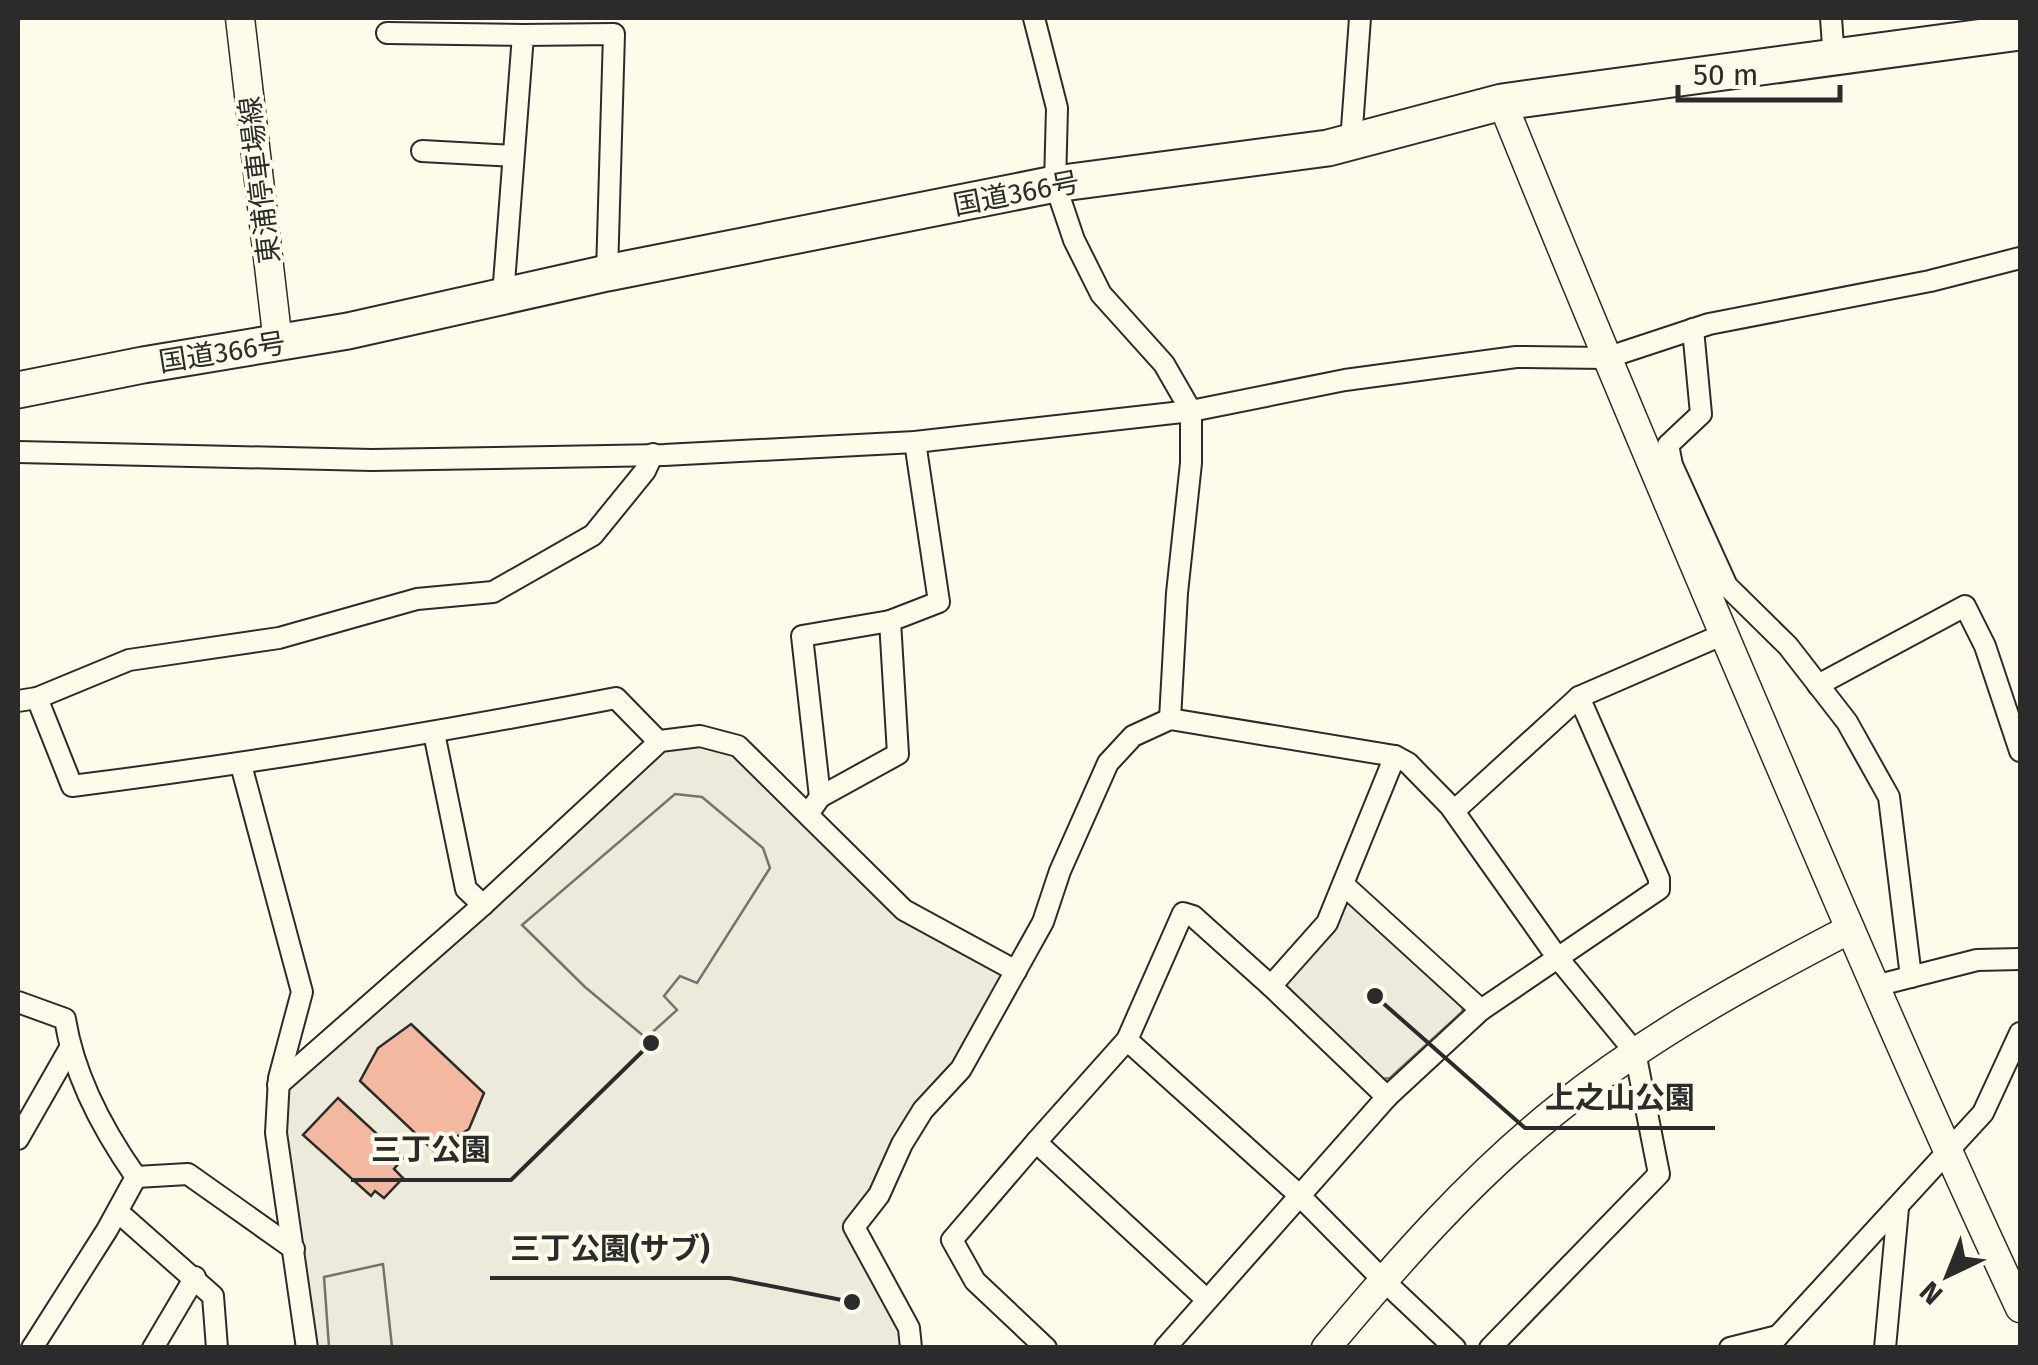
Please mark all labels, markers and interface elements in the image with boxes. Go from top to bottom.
scale bar [1678,40,1840,102]
text: 50 m [1693,57,1758,93]
street label: 東浦停車場線 [233,95,286,265]
street label: 国道366号 [950,165,1082,222]
street label: 国道366号 [156,326,288,379]
callout: 上之山公園 [1525,1068,1715,1128]
text: 上之山公園 [1545,1080,1695,1116]
callout: 三丁公園 [351,1120,511,1180]
text: 三丁公園 [371,1132,491,1168]
callout: 三丁公園(サブ) [490,1218,730,1278]
north arrow [1898,1225,1998,1325]
text: 三丁公園(サブ) [510,1231,710,1267]
text: N [1913,1275,1949,1311]

